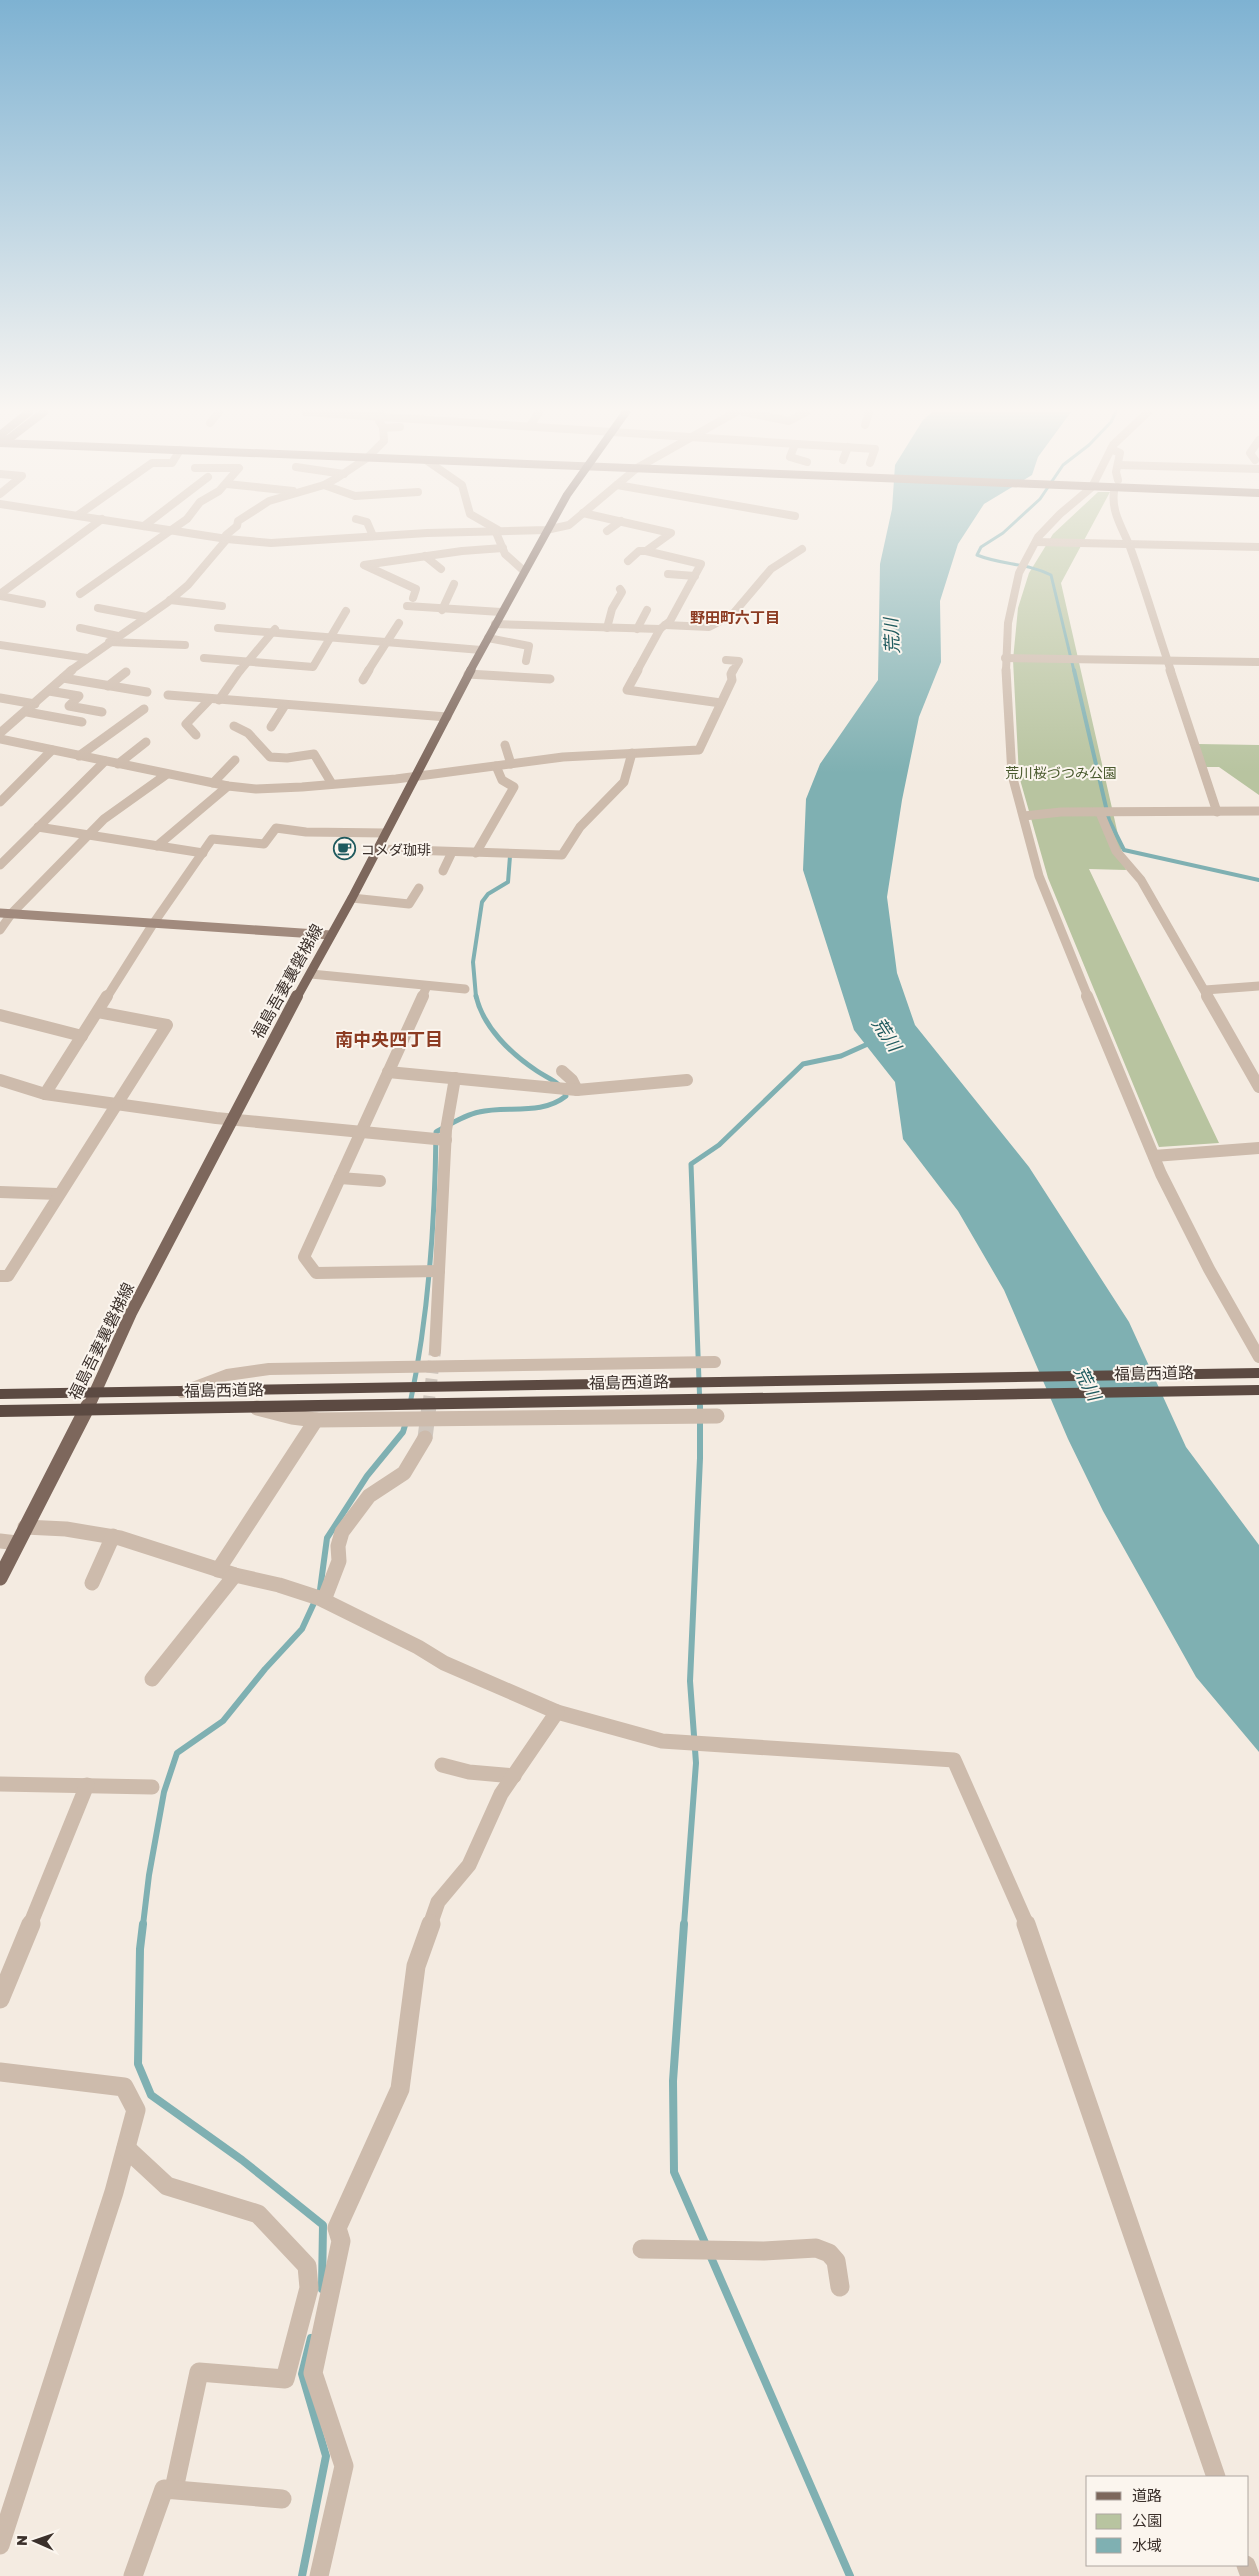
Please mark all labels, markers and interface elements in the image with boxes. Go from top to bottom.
district label: 野田町六丁目 [690,608,780,626]
water label: 荒川 [879,615,903,655]
park label: 荒川桜づつみ公園 [1005,764,1117,781]
cafe icon: コメダ珈琲 [333,837,357,861]
place label: コメダ珈琲 [361,841,431,858]
street label: 福島吾妻裏磐梯線 [247,920,327,1042]
water label: 荒川 [868,1013,907,1057]
district label: 南中央四丁目 [335,1028,443,1050]
street label: 福島吾妻裏磐梯線 [64,1279,138,1403]
water label: 荒川 [1070,1362,1107,1406]
street label: 福島西道路 [1114,1362,1194,1384]
street label: 福島西道路 [589,1371,669,1393]
street label: 福島西道路 [184,1379,264,1401]
legend [1086,2476,1249,2566]
text: 道路 [1132,2486,1162,2504]
text: 公園 [1132,2511,1162,2529]
north arrow [10,2516,60,2566]
text: N [13,2535,30,2546]
text: 水域 [1132,2536,1162,2554]

